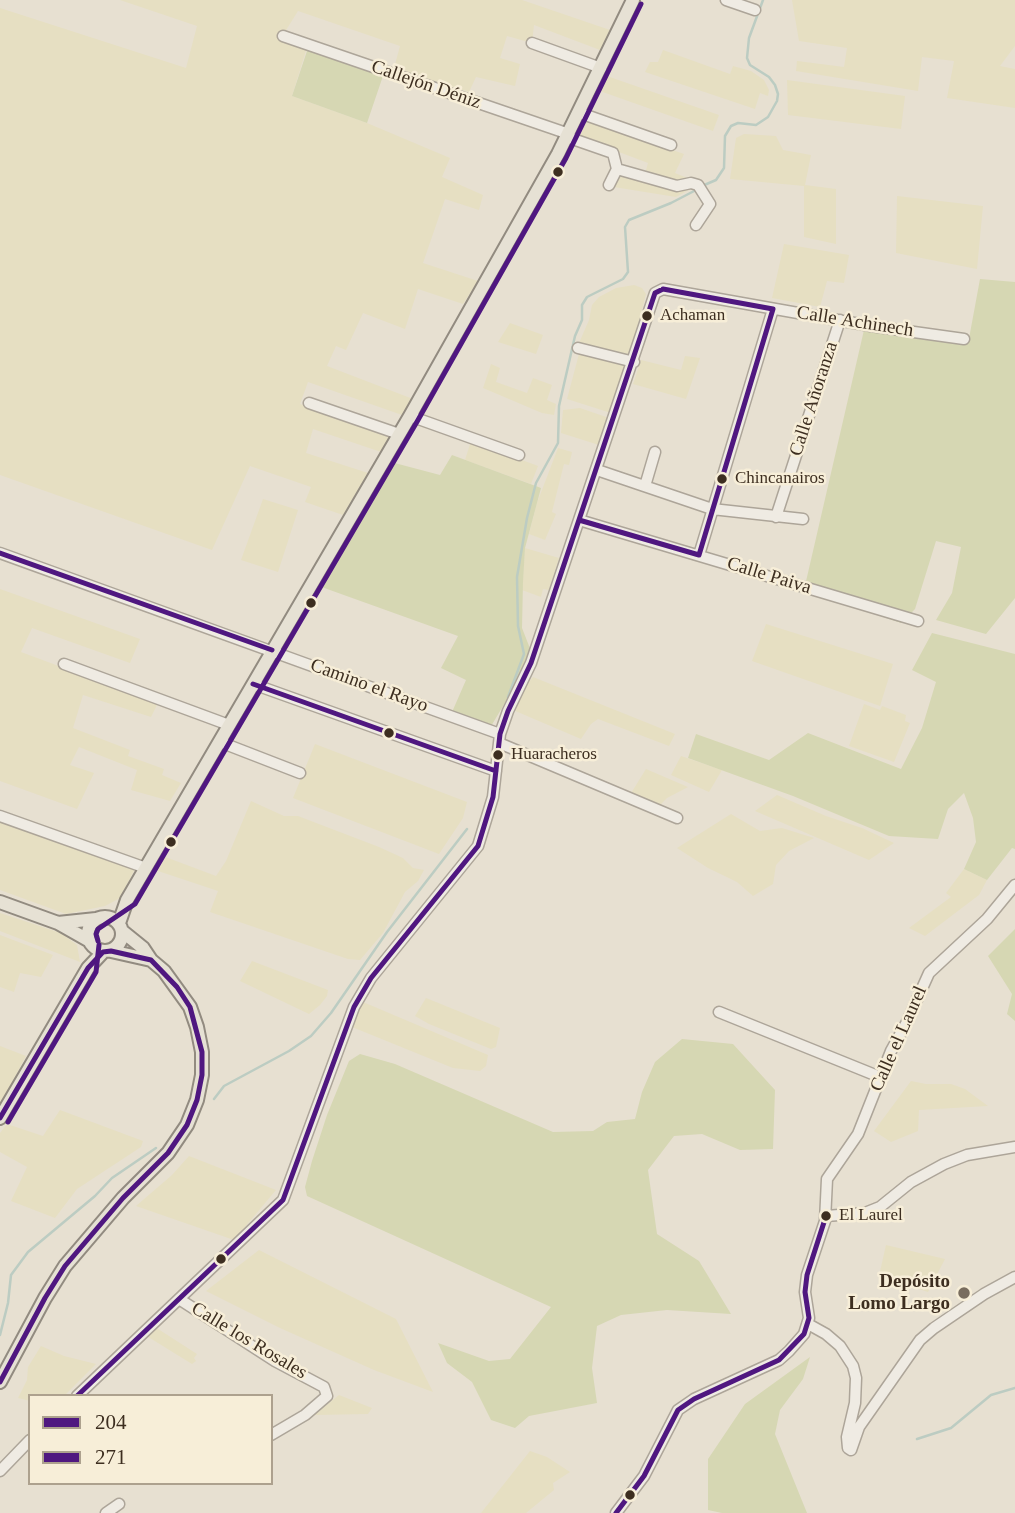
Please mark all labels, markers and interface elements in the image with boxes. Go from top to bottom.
street label: Callejón Déniz [368,56,484,114]
unlabelled marker [551,165,565,179]
street label: Calle Achinech [795,302,915,342]
place label: Achaman [660,306,725,326]
marker: Achaman [640,309,654,323]
street label: Calle Añoranza [785,339,843,459]
place label: Chincanairos [735,469,825,489]
marker: Chincanairos [715,472,729,486]
street label: Calle Paiva [724,552,814,600]
unlabelled marker [304,596,318,610]
street label: Camino el Rayo [307,654,431,718]
unlabelled marker [382,726,396,740]
place label: Huaracheros [511,745,597,765]
marker: Huaracheros [491,748,505,762]
unlabelled marker [164,835,178,849]
street label: Calle el Laurel [866,983,932,1095]
place label: El Laurel [839,1206,903,1226]
marker: El Laurel [819,1209,833,1223]
unlabelled marker [214,1252,228,1266]
place label: Depósito Lomo Largo [848,1271,950,1315]
marker: Depósito Lomo Largo [956,1285,972,1301]
street label: Calle los Rosales [187,1298,311,1384]
legend [28,1394,273,1485]
text: 204 [95,1410,127,1434]
text: 271 [95,1445,127,1469]
unlabelled marker [623,1488,637,1502]

